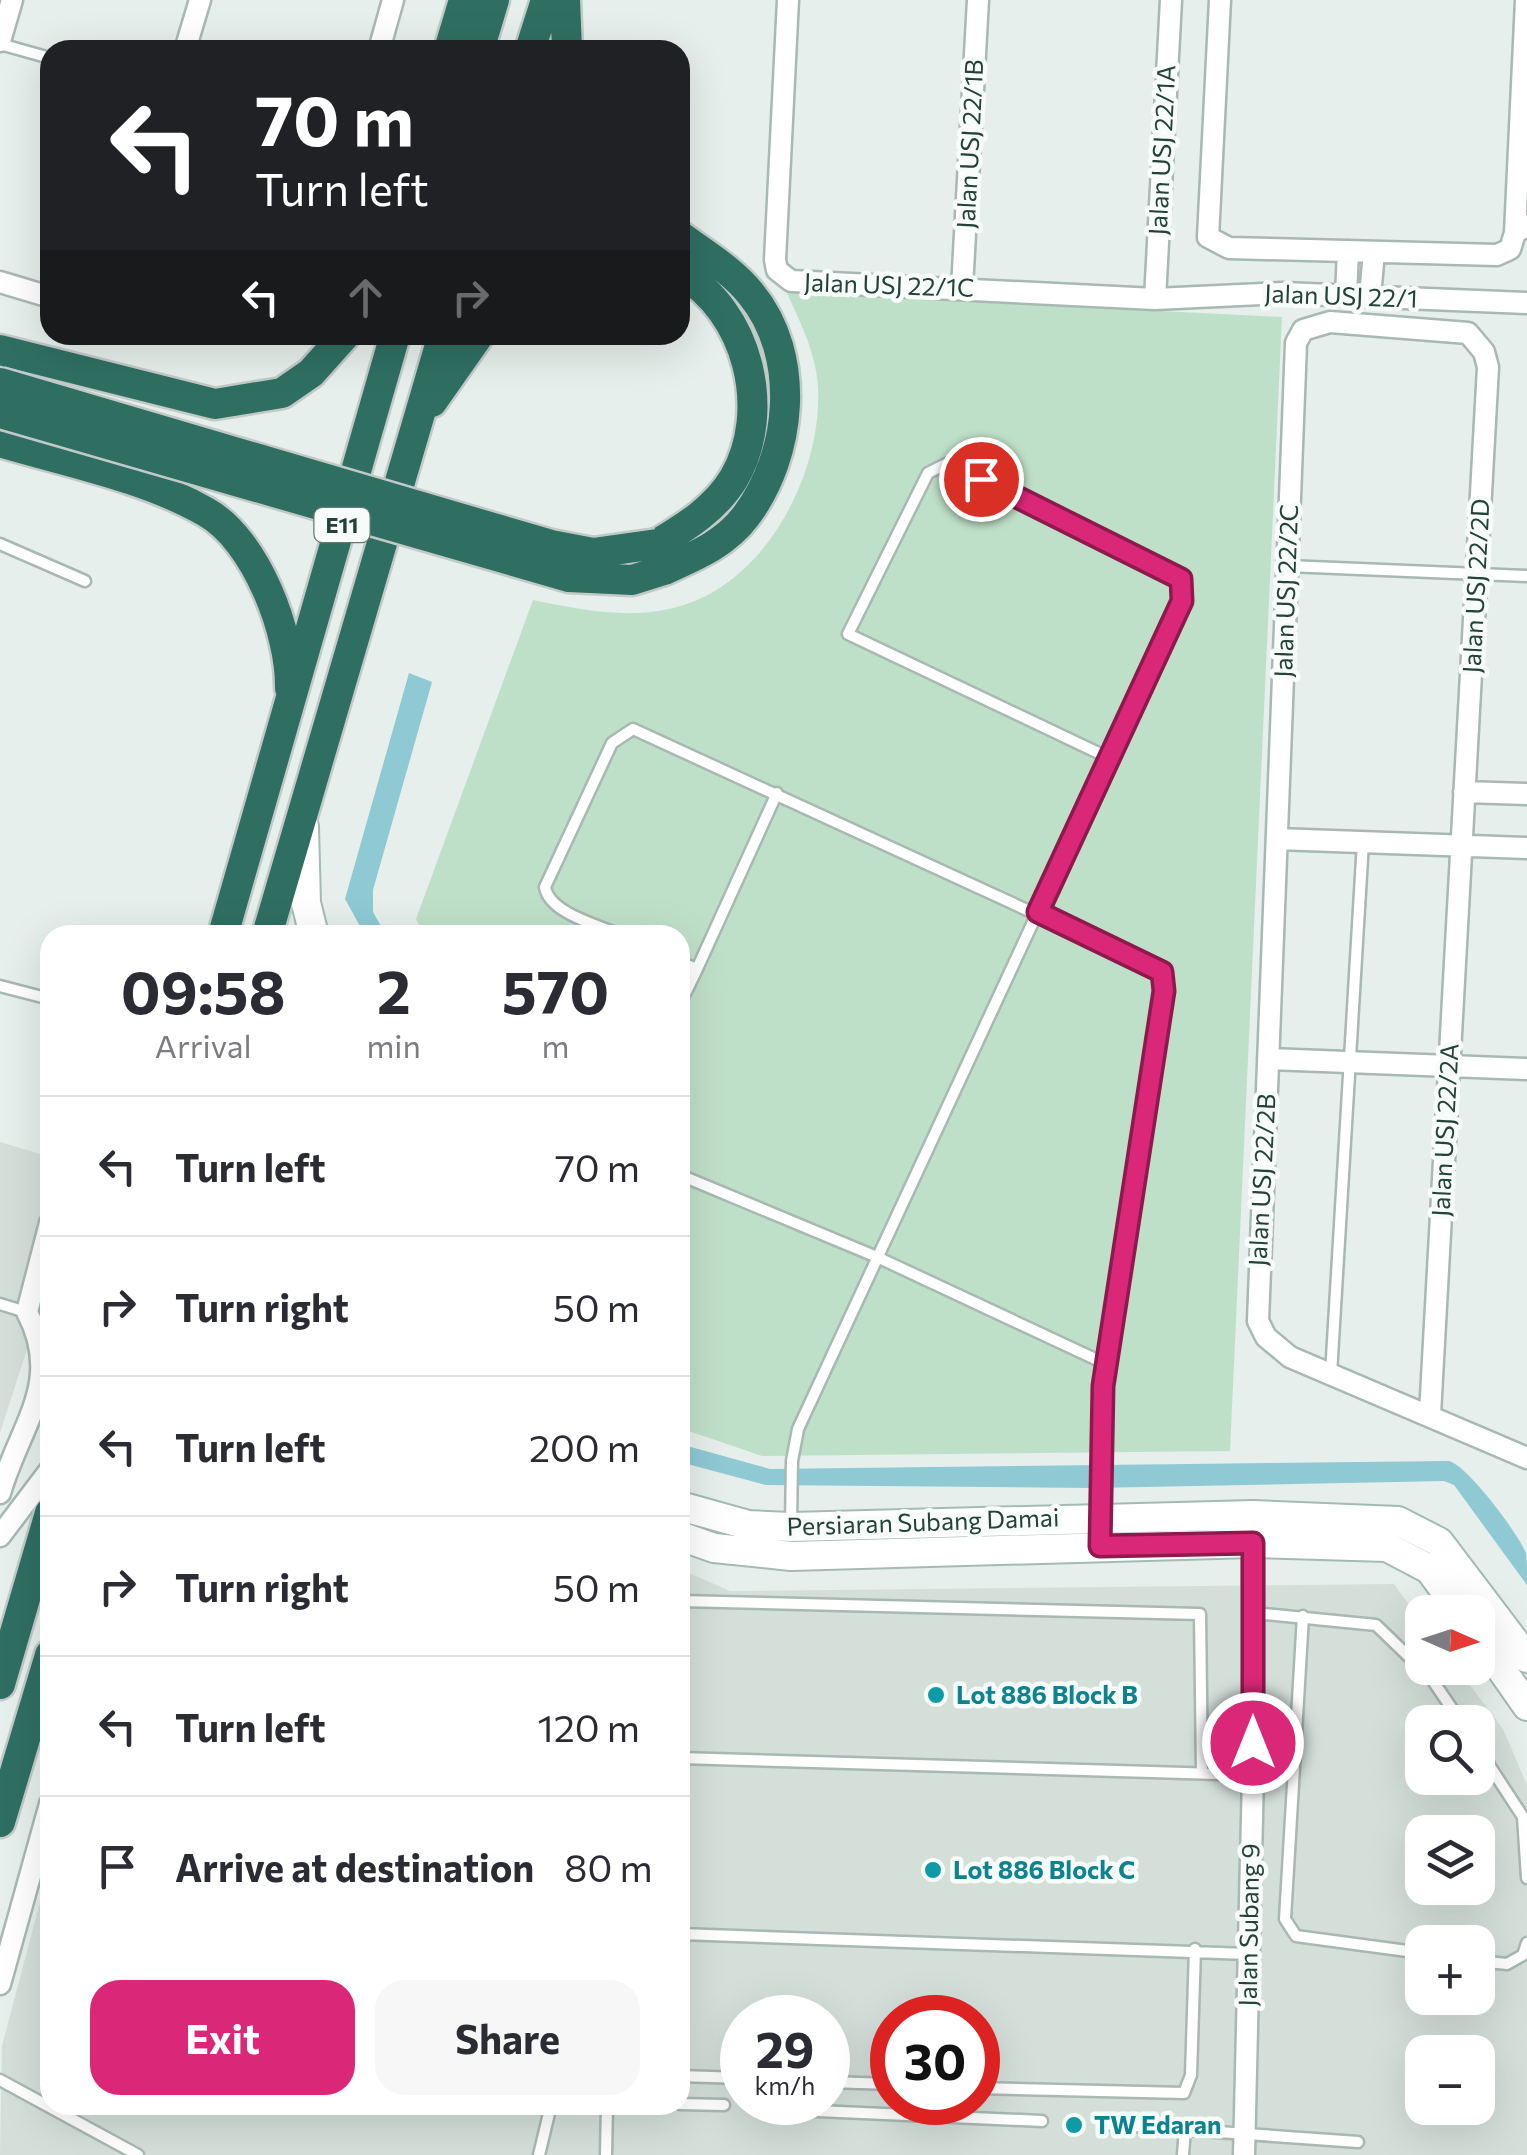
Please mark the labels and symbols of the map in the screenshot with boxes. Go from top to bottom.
street label: Jalan USJ 22/1B [950,58,988,229]
street label: Jalan USJ 22/1A [1142,64,1180,236]
street label: Jalan USJ 22/1C [803,266,975,302]
street label: Jalan USJ 22/1 [1264,277,1418,313]
pin [939,437,1024,522]
street label: Jalan USJ 22/2D [1455,498,1495,674]
street label: Jalan USJ 22/2C [1267,504,1303,678]
road number: E11 [314,508,370,542]
street label: Jalan USJ 22/2A [1424,1042,1464,1218]
street label: Jalan USJ 22/2B [1242,1093,1281,1267]
street label: Persiaran Subang Damai [786,1501,1060,1541]
north arrow [1405,1595,1495,1685]
place label: Lot 886 Block B [956,1679,1138,1709]
marker: Lot 886 Block B [925,1684,947,1706]
position arrow [1201,1691,1305,1795]
street label: Jalan Subang 9 [1232,1843,1264,2007]
place label: Lot 886 Block C [953,1854,1135,1884]
marker: Lot 886 Block C [922,1859,944,1881]
speed limit sign: 30 [870,1995,1000,2125]
place label: TW Edaran [1094,2109,1222,2139]
marker: TW Edaran [1063,2114,1085,2136]

